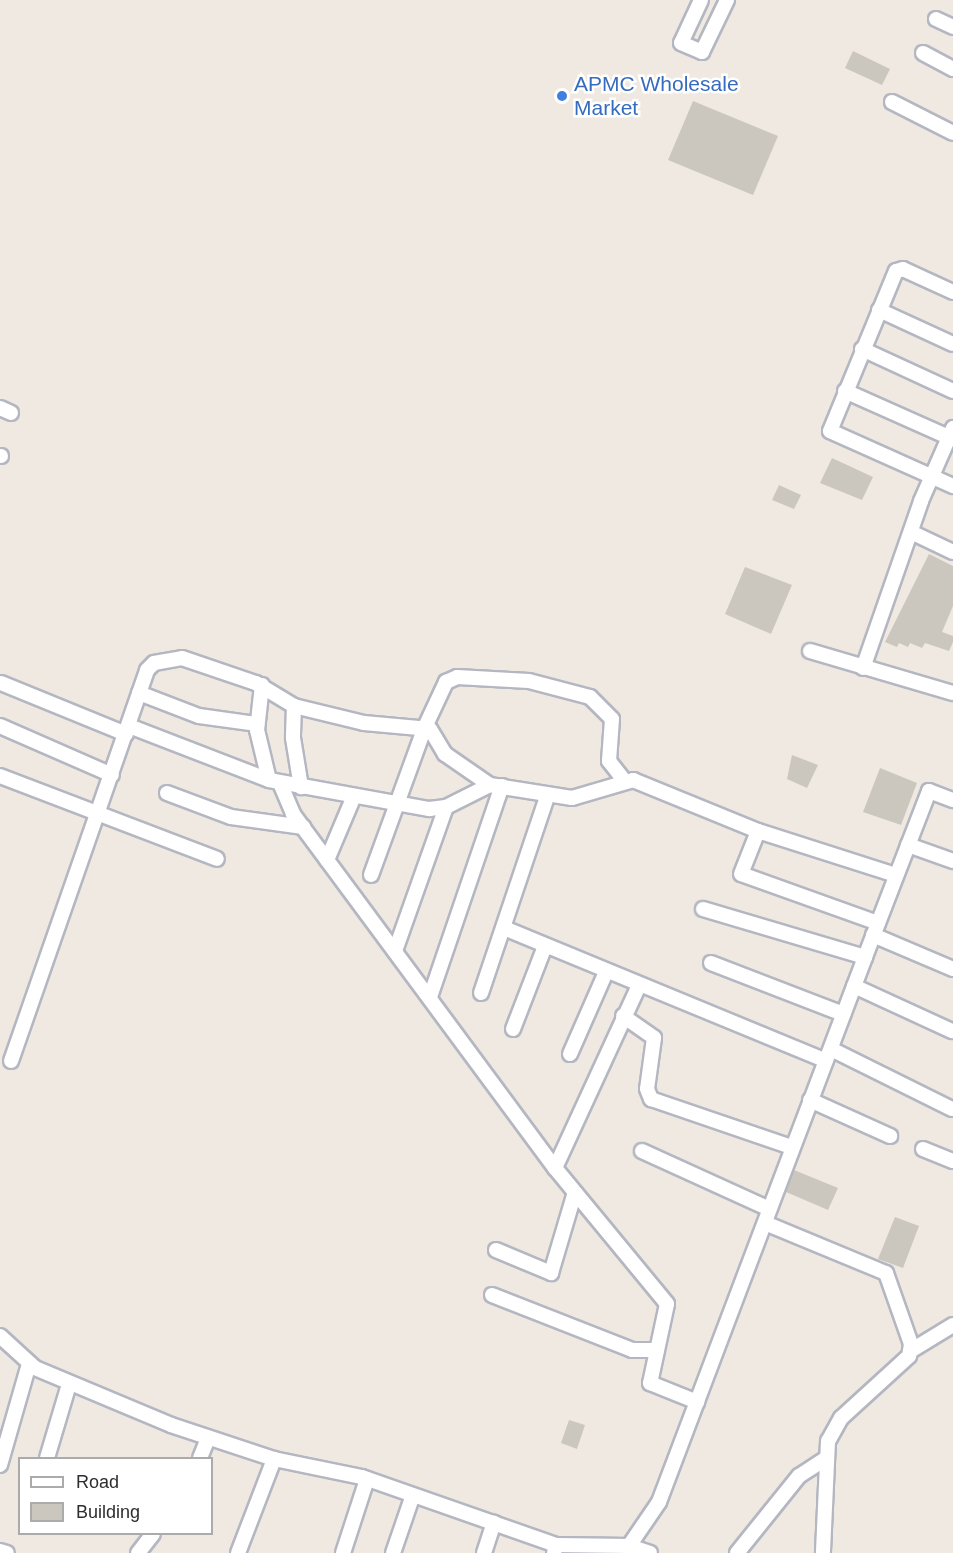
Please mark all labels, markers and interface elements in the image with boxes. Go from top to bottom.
place label: APMC Wholesale Market [574,71,739,121]
marker: APMC Wholesale Market [555,89,569,103]
legend [18,1457,213,1535]
text: Road [76,1472,119,1492]
text: Building [76,1502,140,1522]

